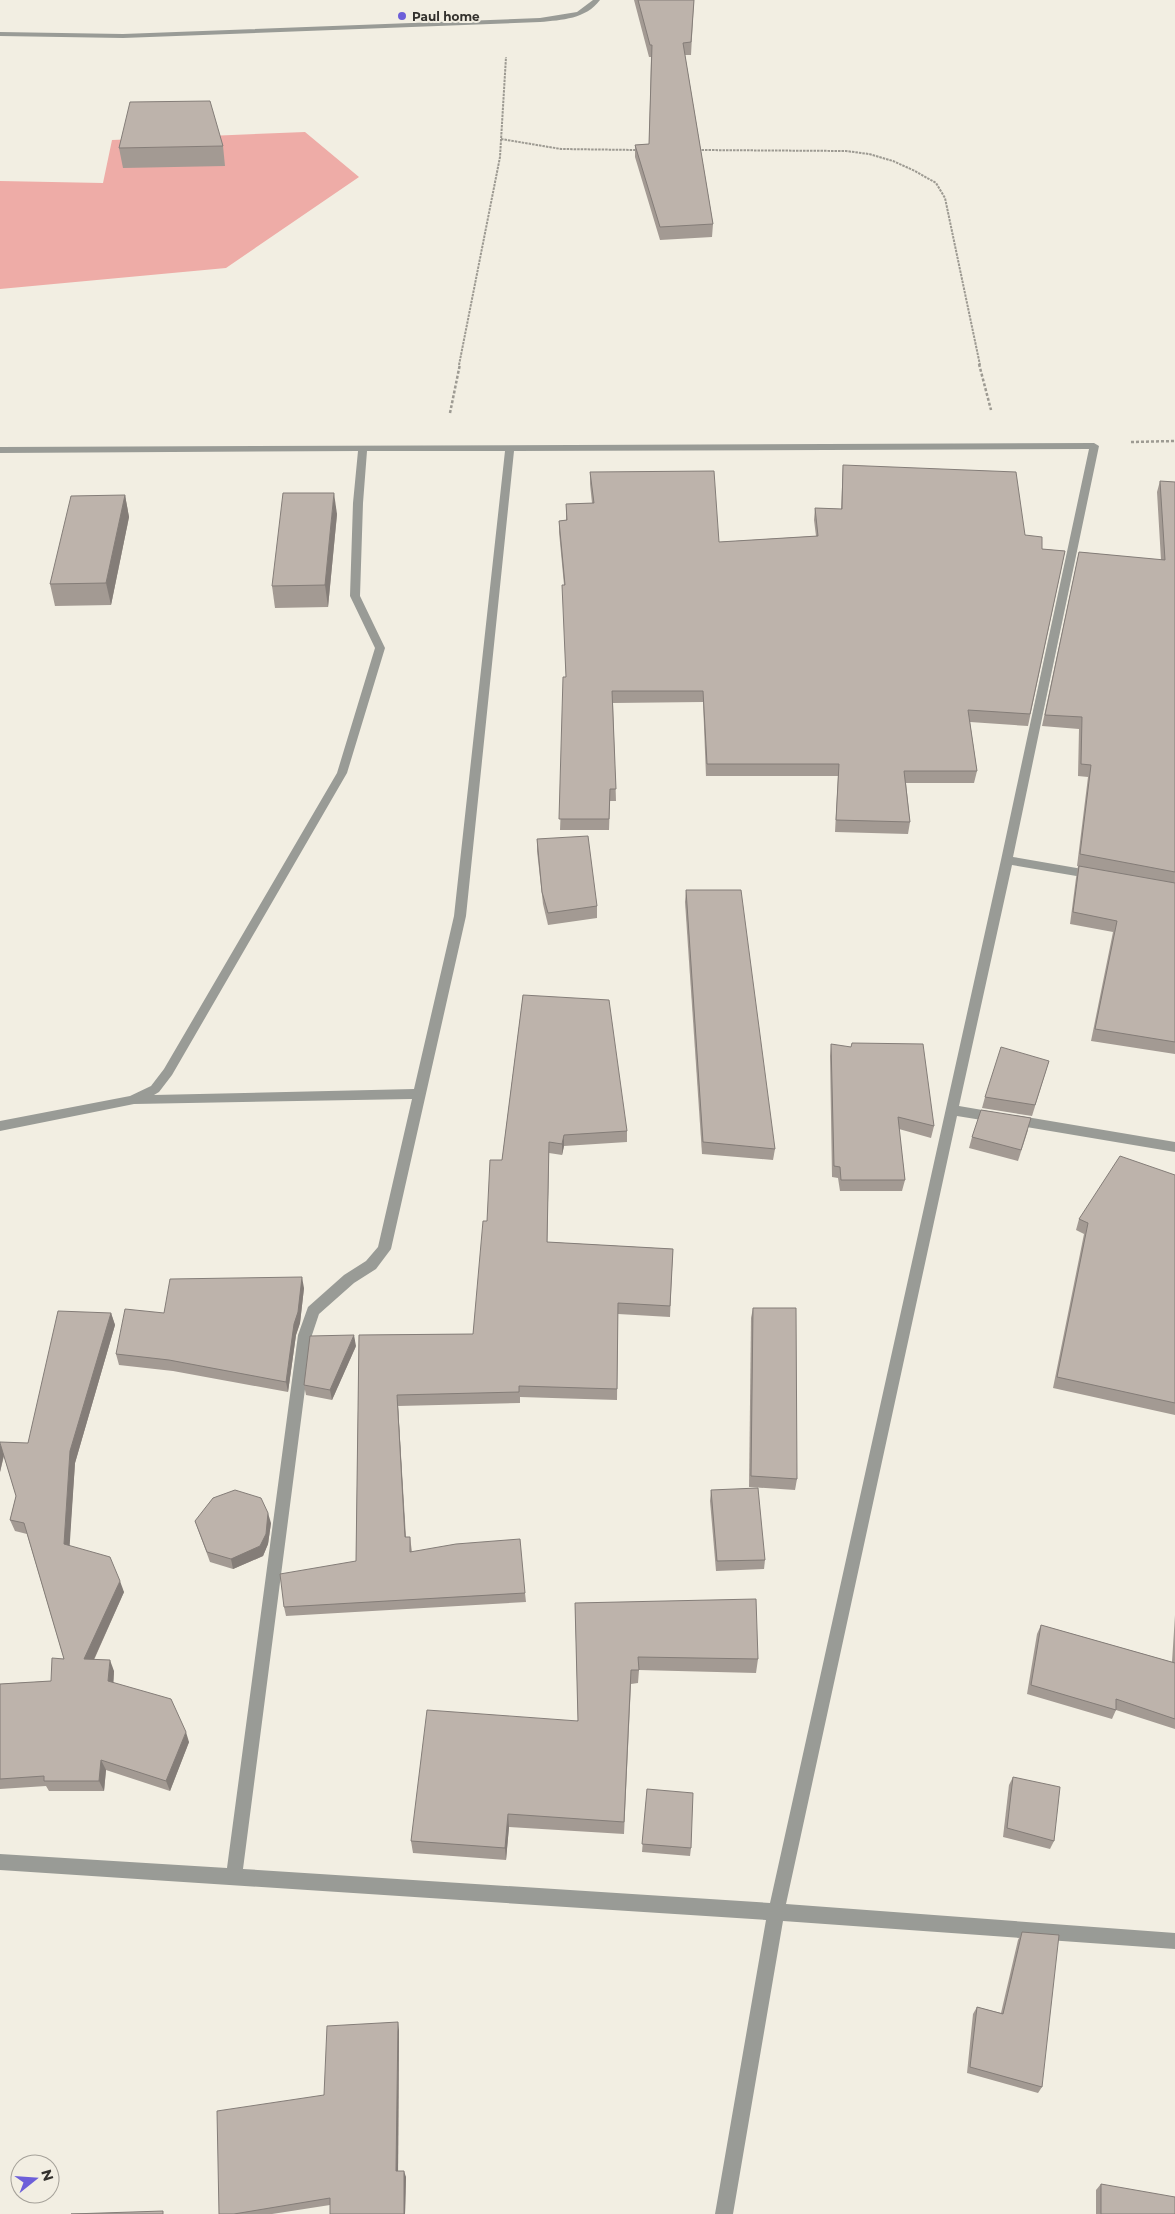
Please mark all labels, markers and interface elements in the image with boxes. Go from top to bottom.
place label: Paul home [412,9,480,24]
marker: Paul home [396,10,408,22]
north arrow [10,2154,60,2204]
text: N [37,2167,58,2183]

